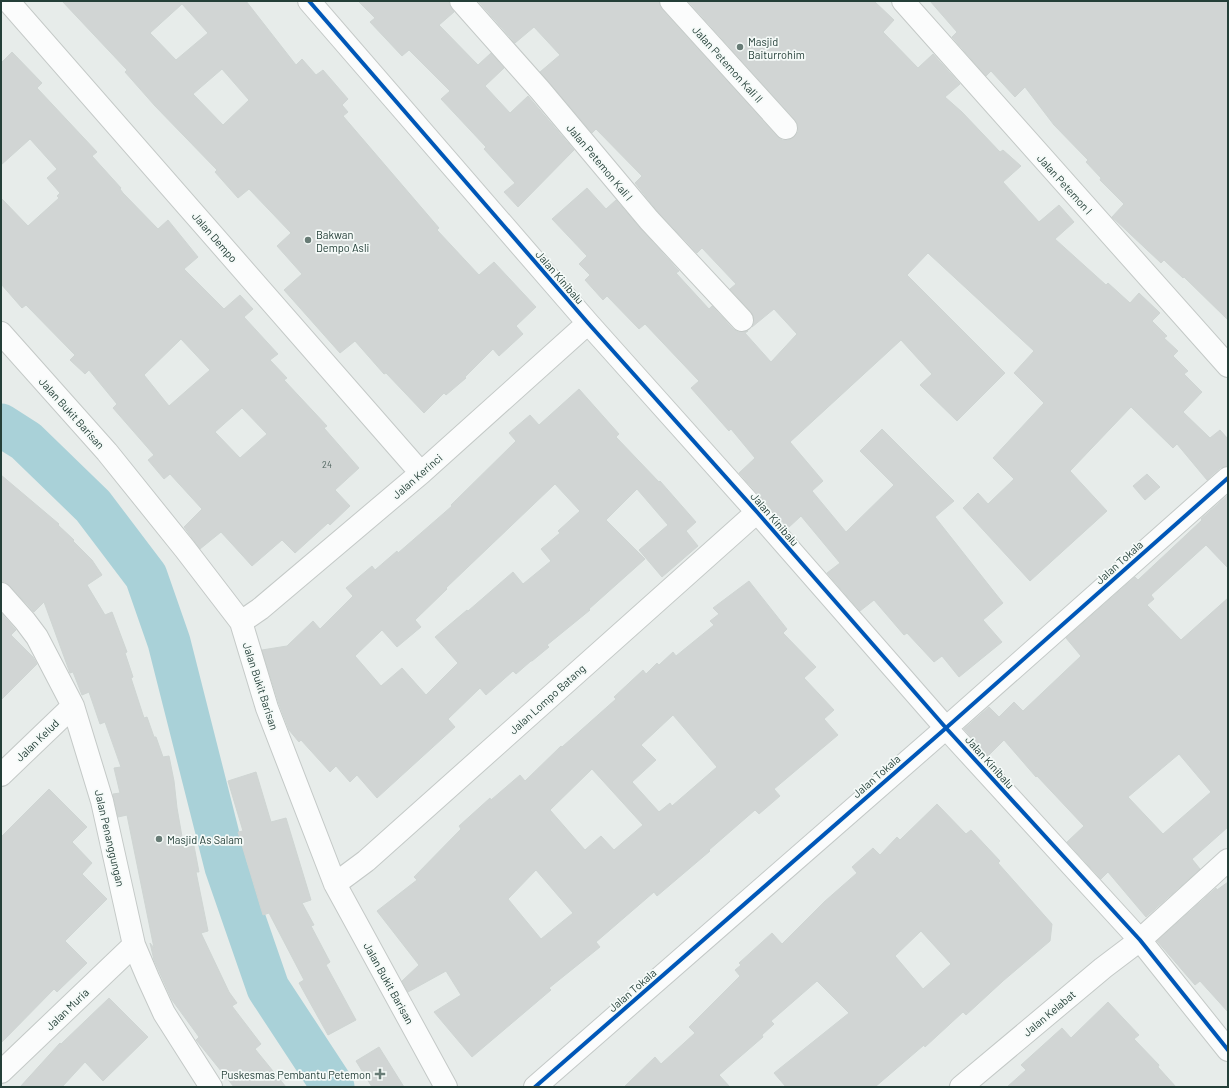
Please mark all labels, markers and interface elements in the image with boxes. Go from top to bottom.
street label: Jalan Petemon Kali II [690,23,766,105]
place label: Masjid Baiturrohim [748,35,805,61]
marker: Masjid Baiturrohim [735,42,745,52]
street label: Jalan Petemon Kali I [564,121,636,203]
street label: Jalan Petemon I [1035,151,1095,217]
street label: Jalan Dempo [190,209,240,265]
place label: Bakwan Dempo Asli [316,228,369,254]
marker: Bakwan Dempo Asli [303,235,313,245]
street label: Jalan Kinibalu [533,248,587,306]
street label: Jalan Bukit Barisan [37,375,107,451]
street label: Jalan Kerinci [389,451,445,501]
house number: 24 [322,459,332,470]
street label: Jalan Kinibalu [748,490,802,548]
street label: Jalan Tokala [1093,537,1145,587]
street label: Jalan Bukit Barisan [241,640,281,732]
street label: Jalan Lompo Batang [506,661,588,736]
street label: Jalan Kelud [13,716,61,764]
street label: Jalan Kinibalu [963,733,1017,791]
street label: Jalan Tokala [850,752,902,800]
street label: Jalan Penanggungan [93,788,127,888]
place label: Masjid As Salam [167,833,243,846]
marker: Masjid As Salam [154,834,164,844]
street label: Jalan Bukit Barisan [361,940,417,1026]
street label: Jalan Tokala [606,966,658,1014]
street label: Jalan Muria [43,985,91,1033]
street label: Jalan Kelabat [1020,987,1078,1039]
place label: Puskesmas Pembantu Petemon [221,1068,371,1081]
marker: Puskesmas Pembantu Petemon [374,1068,386,1080]

